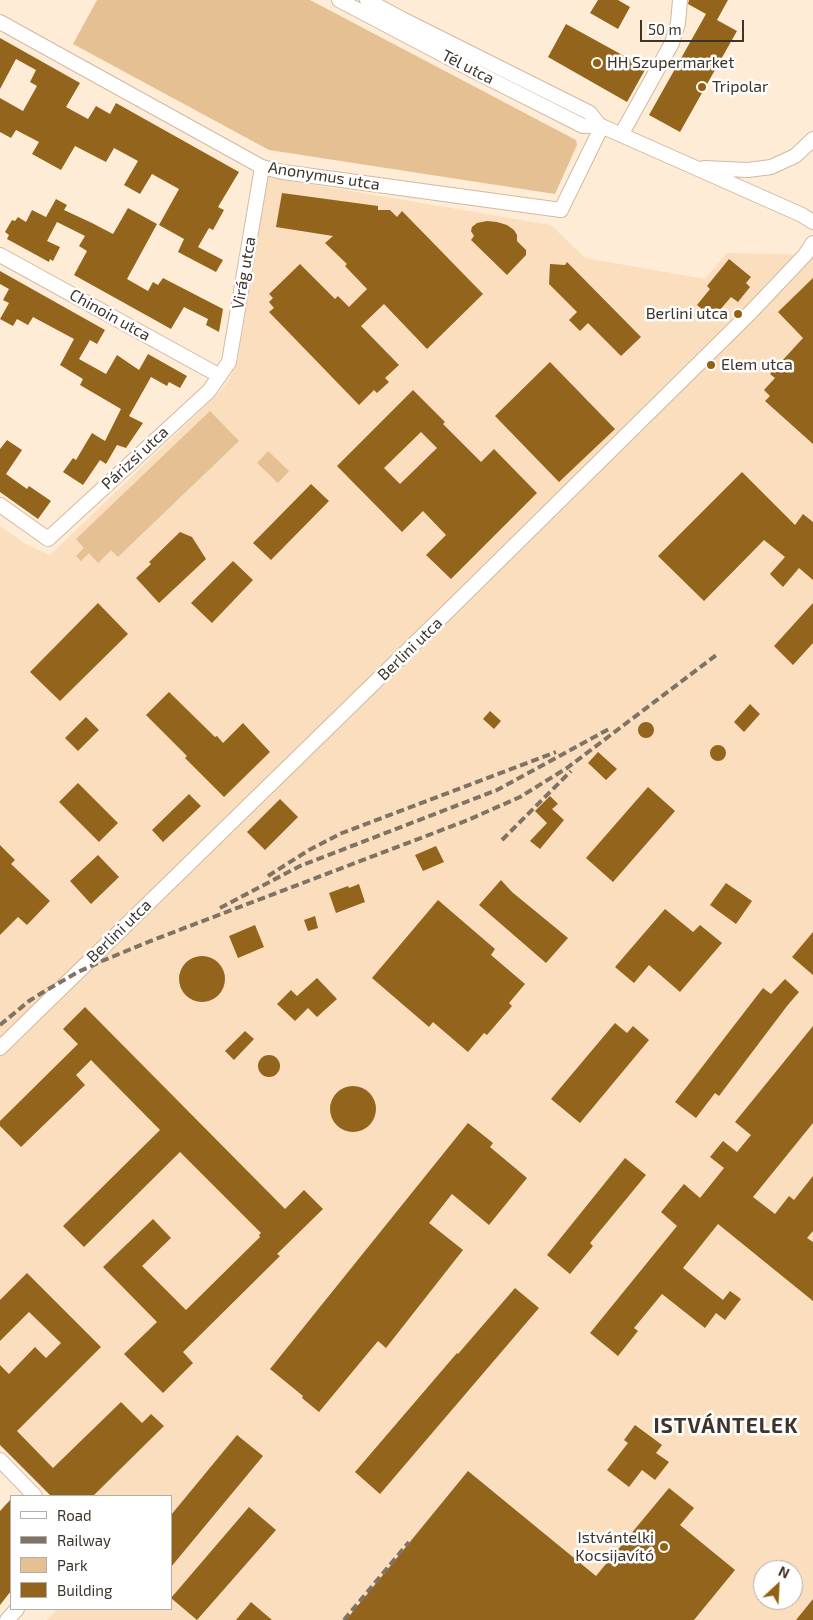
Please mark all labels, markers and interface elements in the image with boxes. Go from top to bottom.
scale bar [643,10,747,42]
text: 50 m [648,20,682,38]
street label: Tél utca [439,46,497,88]
place label: HH Szupermarket [607,53,734,73]
marker: HH Szupermarket [591,57,603,69]
place label: Tripolar [712,77,769,97]
marker: Tripolar [696,81,708,93]
street label: Anonymus utca [267,158,381,194]
street label: Virág utca [228,235,260,311]
street label: Chinoin utca [66,285,154,345]
place label: Berlini utca [646,304,728,324]
marker: Berlini utca [732,308,744,320]
place label: Elem utca [721,355,793,375]
marker: Elem utca [705,359,717,371]
street label: Párizsi utca [98,422,172,494]
street label: Berlini utca [374,614,446,684]
street label: Berlini utca [83,896,155,966]
district label: ISTVÁNTELEK [652,1413,800,1439]
legend [10,1495,172,1610]
text: Road [57,1506,92,1524]
place label: Istvántelki Kocsijavító [575,1528,654,1566]
text: Railway [57,1531,111,1549]
marker: Istvántelki Kocsijavító [658,1541,670,1553]
text: Park [57,1556,88,1574]
north arrow [753,1560,803,1610]
text: N [776,1562,792,1582]
text: Building [57,1581,112,1599]

